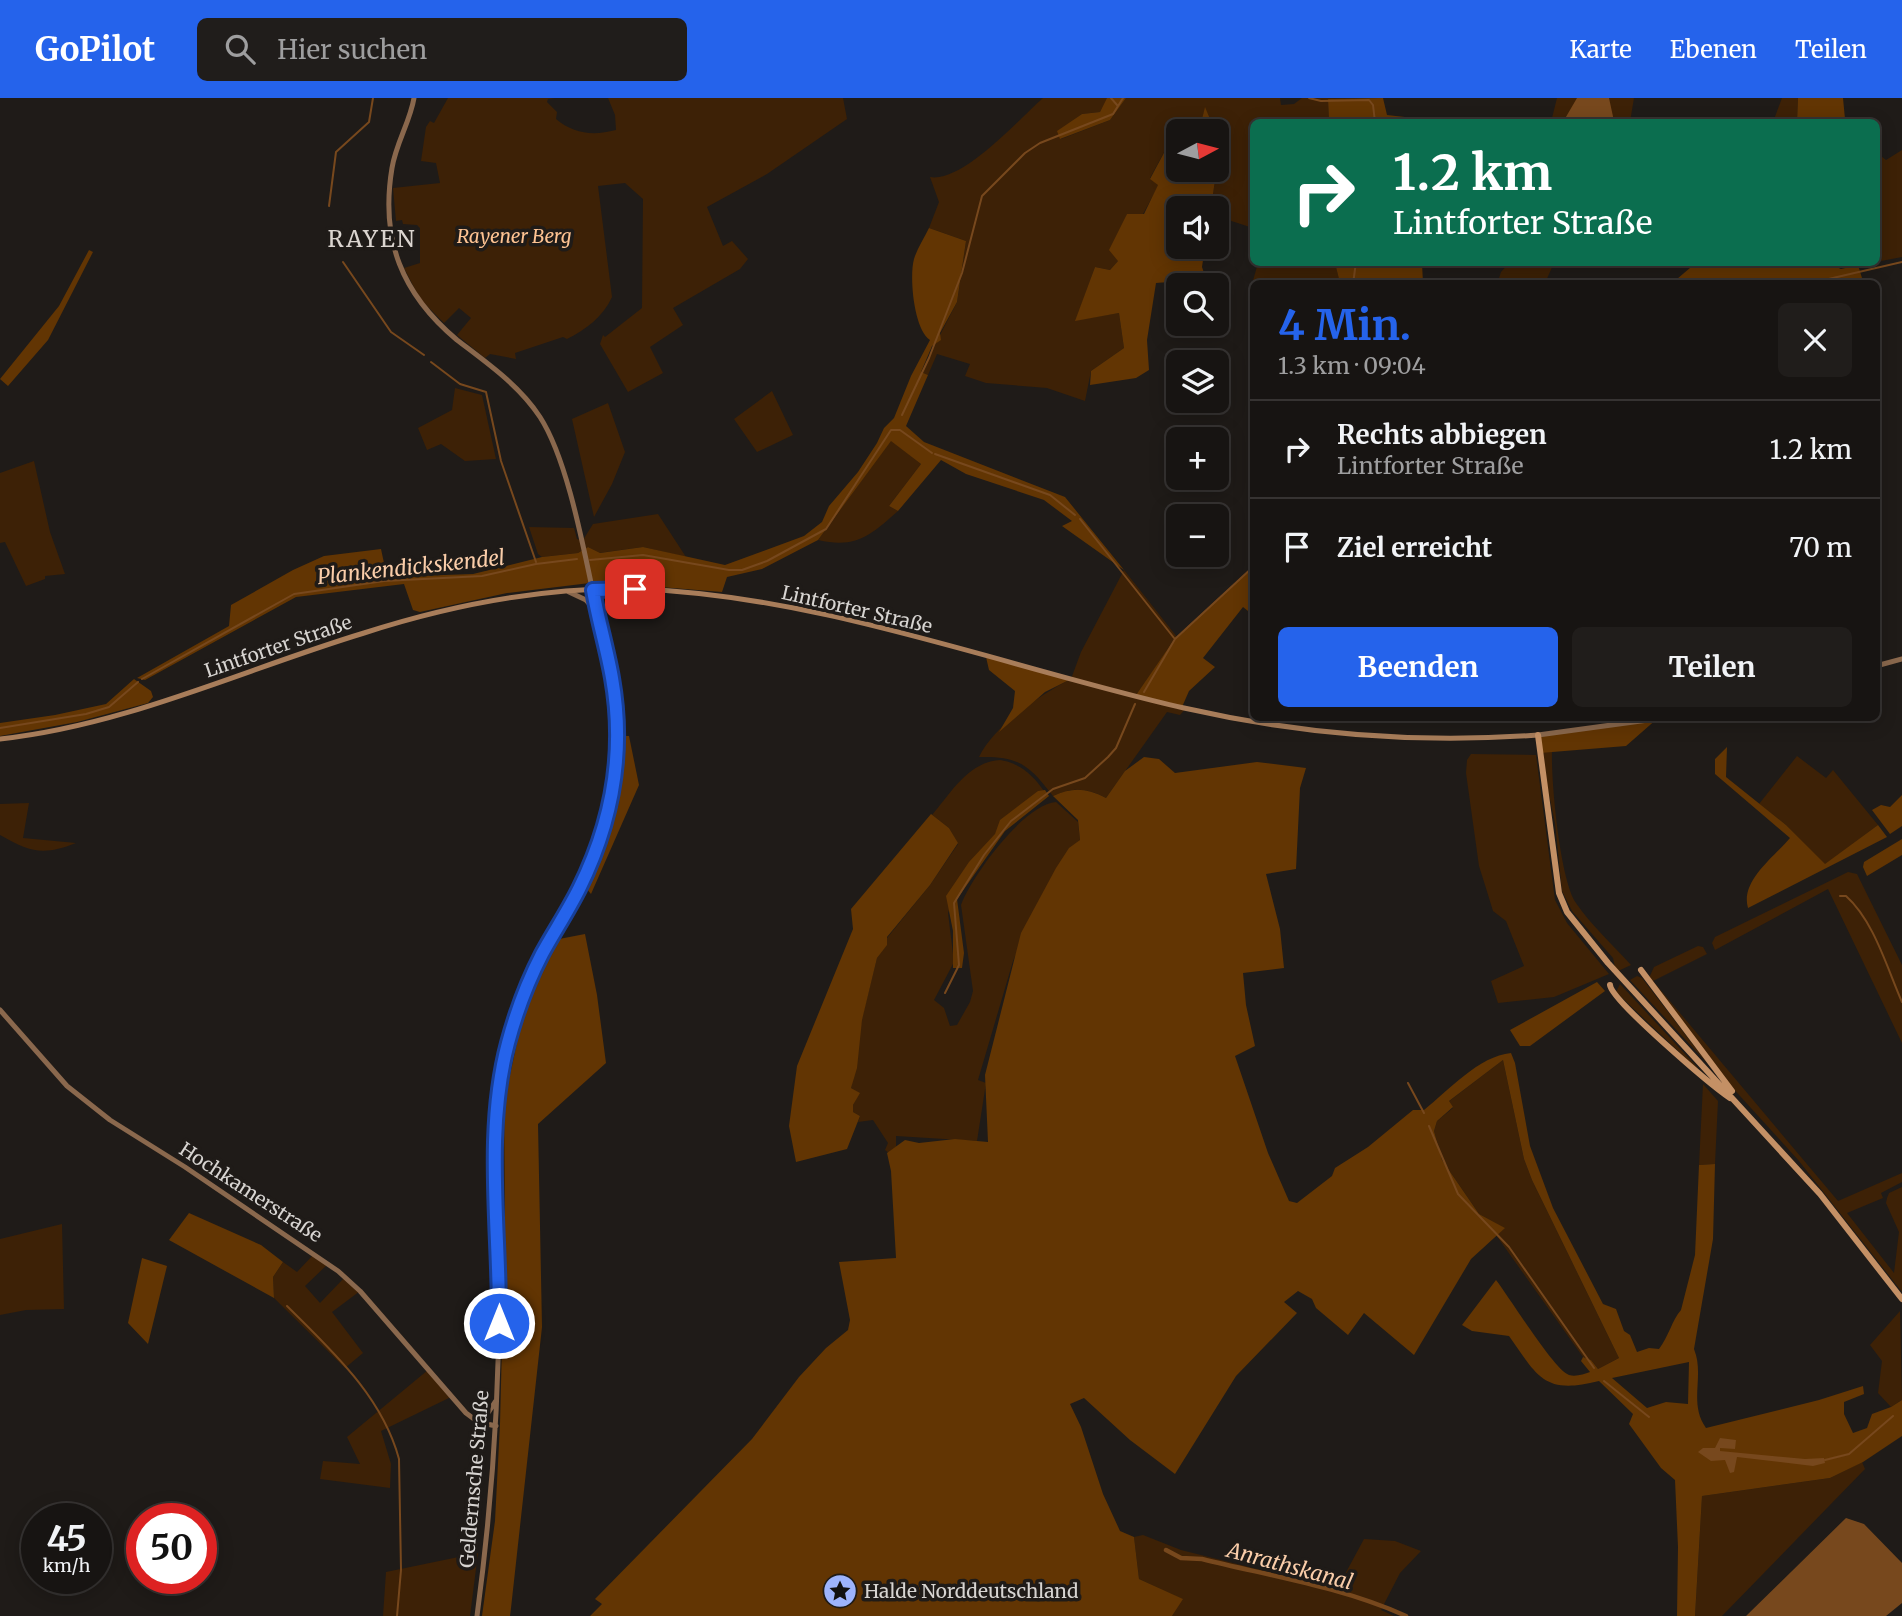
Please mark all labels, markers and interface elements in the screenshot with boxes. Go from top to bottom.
search box [197,18,687,81]
text: GoPilot [35,29,155,70]
icon: search [221,30,259,68]
text: Hier suchen [277,33,427,66]
text: Karte [1569,34,1632,65]
text: Ebenen [1670,34,1757,65]
text: Teilen [1795,34,1867,65]
north arrow [1166,119,1228,182]
map controls [1166,119,1229,567]
text: 1.2 km [1393,142,1552,203]
icon: right [1278,147,1369,238]
button: sound [1166,196,1229,259]
text: Lintforter Straße [1393,203,1652,243]
district label: RAYEN [327,224,417,253]
park label: Rayener Berg [457,224,572,248]
button: search [1166,273,1229,336]
text: 4 Min. [1278,299,1411,351]
button: close [1778,303,1852,377]
button: layers [1166,350,1229,413]
text: 1.3 km · 09:04 [1278,351,1426,380]
text: Rechts abbiegen [1337,418,1547,451]
button: + [1166,427,1229,490]
icon: right [1278,430,1316,468]
text: 1.2 km [1770,433,1852,466]
text: Lintforter Straße [1337,451,1523,480]
button: − [1166,504,1229,567]
icon: arrive [1278,528,1316,566]
text: Ziel erreicht [1337,531,1492,564]
text: 70 m [1789,531,1852,564]
water label: Plankendickskendel [316,544,506,590]
pin [605,559,665,619]
icon: arrive [616,570,654,608]
street label: Lintforter Straße [779,580,935,638]
street label: Lintforter Straße [201,610,355,682]
button: Beenden [1278,627,1558,707]
button: Teilen [1572,627,1852,707]
street label: Hochkamerstraße [175,1137,327,1247]
position arrow [462,1286,536,1360]
street label: Geldernsche Straße [454,1389,494,1569]
speed limit sign: 50 [126,1503,217,1594]
text: 45 [46,1517,87,1561]
water label: Anrathskanal [1222,1536,1356,1596]
text: km/h [43,1554,90,1577]
place icon: Halde Norddeutschland [821,1572,859,1610]
place label: Halde Norddeutschland [864,1579,1078,1603]

